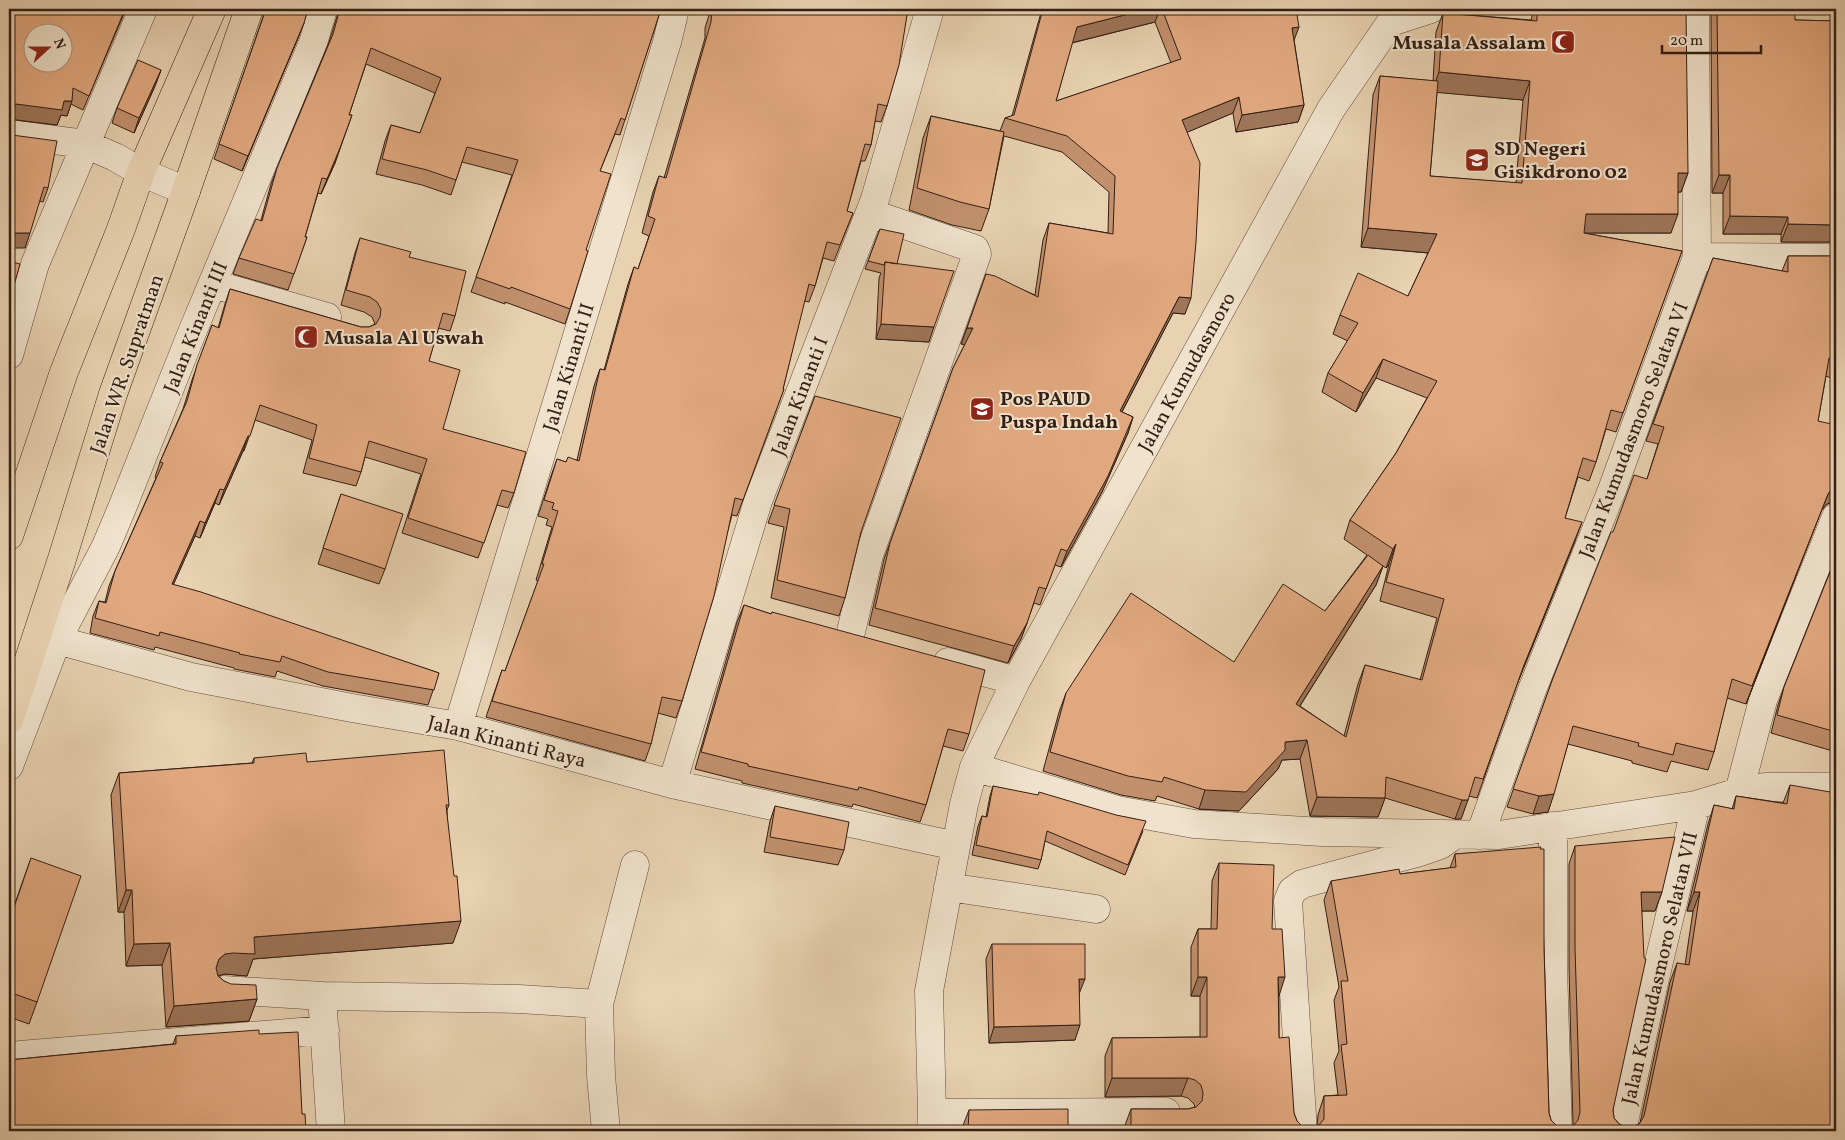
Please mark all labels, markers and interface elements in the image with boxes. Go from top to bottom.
north arrow [22,22,72,72]
scale bar [1662,22,1761,54]
mosque icon: Musala Assalam [1550,29,1576,55]
place label: Musala Assalam [1392,30,1546,58]
text: 20 m [1670,31,1703,52]
text: N [48,36,69,52]
place label: SD Negeri Gisikdrono 02 [1494,136,1627,187]
school or university icon: SD Negeri Gisikdrono 02 [1464,147,1490,173]
street label: Jalan Kinanti III [158,258,236,398]
street label: Jalan WR. Supratman [84,271,172,458]
street label: Jalan Kumudasmoro [1132,288,1243,458]
street label: Jalan Kumudasmoro Selatan VI [1573,298,1697,563]
street label: Jalan Kinanti II [537,300,603,435]
mosque icon: Musala Al Uswah [293,324,319,350]
place label: Musala Al Uswah [324,325,484,353]
street label: Jalan Kinanti I [765,333,837,461]
place label: Pos PAUD Puspa Indah [1000,386,1118,437]
school or university icon: Pos PAUD Puspa Indah [969,396,995,422]
street label: Jalan Kinanti Raya [424,710,589,776]
street label: Jalan Kumudasmoro Selatan VII [1616,829,1706,1108]

